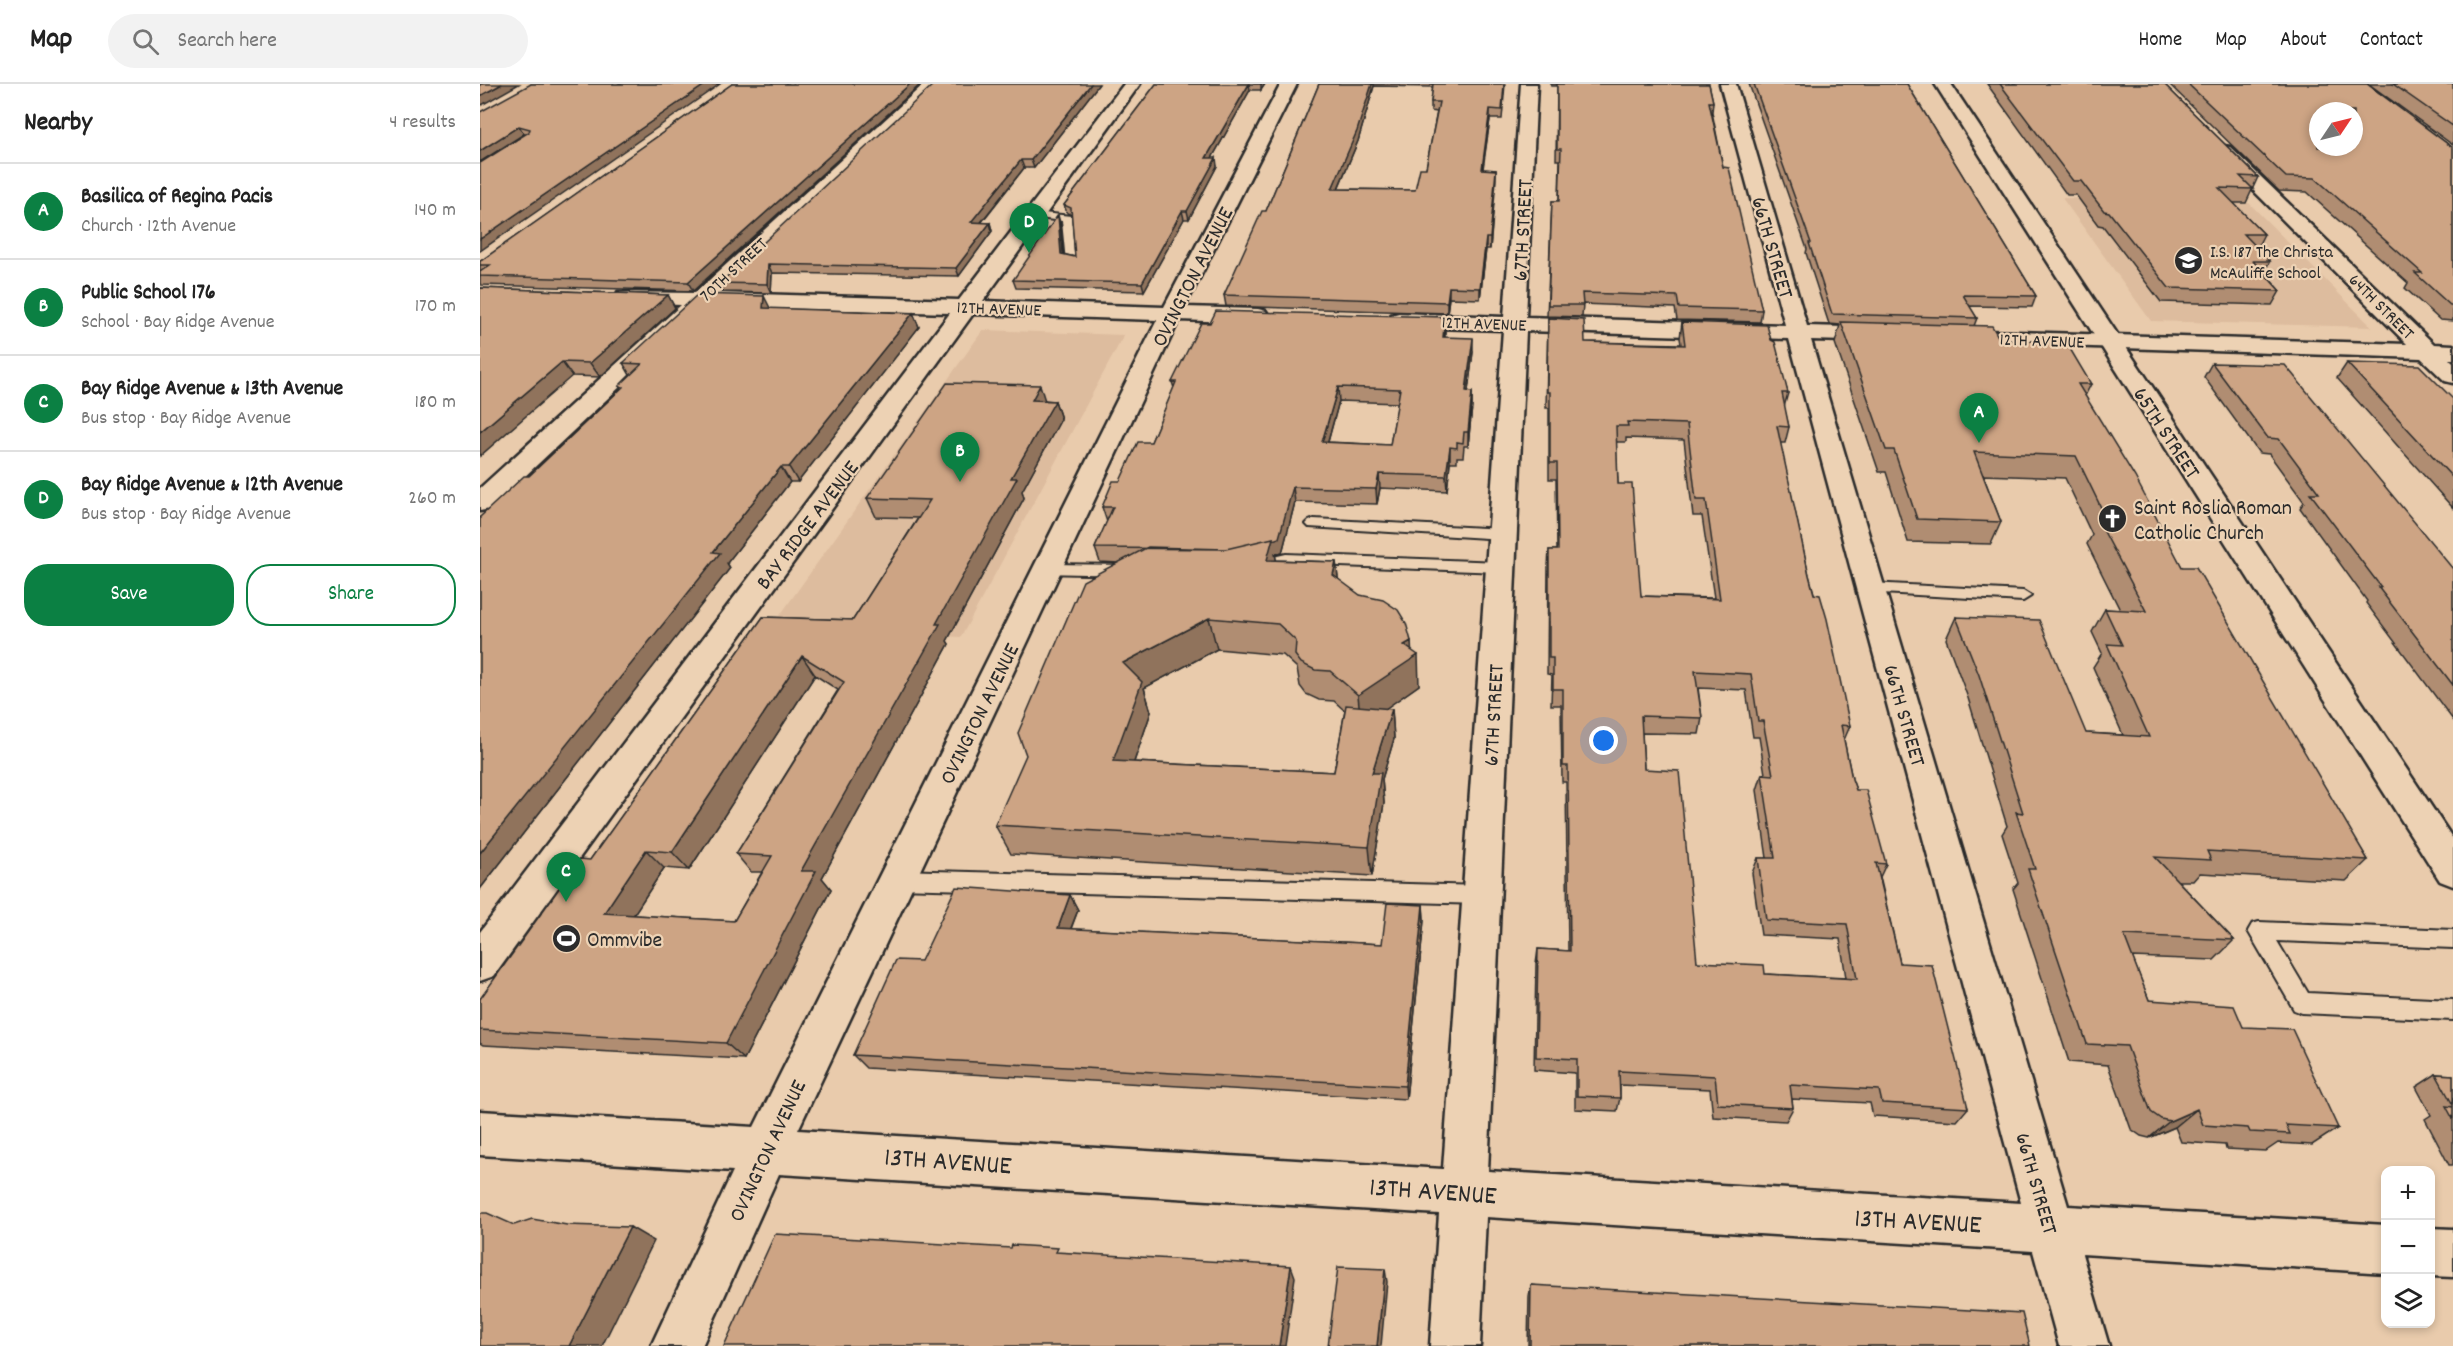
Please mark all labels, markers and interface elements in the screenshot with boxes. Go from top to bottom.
search box [108,14,528,68]
text: Map [30,21,72,61]
icon: search [129,25,162,58]
text: Search here [177,26,277,57]
text: Home [2138,26,2182,56]
text: Map [2215,26,2247,56]
text: About [2280,26,2327,56]
text: Contact [2360,26,2423,56]
north arrow [2309,102,2363,156]
text: Nearby [24,105,92,142]
text: 4 results [389,109,456,137]
street label: 67TH STREET [1506,178,1543,282]
text: Basilica of Regina Pacis [81,182,273,213]
street label: 66TH STREET [1741,193,1800,303]
text: A [38,197,49,225]
text: 140 m [414,197,456,225]
street label: OVINGTON AVENUE [1145,202,1243,353]
pin: D [1010,204,1048,253]
text: Church · 12th Avenue [81,213,236,241]
street label: 70TH STREET [695,233,774,309]
place label: I.S. 187 The Christa McAuliffe School [2210,241,2334,287]
school or university icon: I.S. 187 The Christa McAuliffe School [2173,245,2205,277]
street label: 64TH STREET [2342,269,2419,346]
text: Public School 176 [81,278,216,309]
text: B [39,293,48,321]
text: 170 m [415,293,456,321]
street label: 12TH AVENUE [956,297,1042,324]
text: School · Bay Ridge Avenue [81,309,275,337]
street label: 12TH AVENUE [1441,312,1527,339]
street label: 12TH AVENUE [1999,329,2085,356]
text: Bay Ridge Avenue & 13th Avenue [81,374,343,405]
street label: 65TH STREET [2124,382,2207,486]
text: C [39,389,48,417]
text: 180 m [414,389,456,417]
pin: A [1960,394,1998,443]
text: Bus stop · Bay Ridge Avenue [81,405,291,433]
pin: B [940,432,980,482]
street label: BAY RIDGE AVENUE [750,455,868,597]
text: Bay Ridge Avenue & 12th Avenue [81,470,343,501]
text: D [38,485,49,513]
text: 260 m [408,485,456,513]
place label: Saint Roslia Roman Catholic Church [2134,494,2292,550]
text: Bus stop · Bay Ridge Avenue [81,501,291,529]
church icon: Saint Roslia Roman Catholic Church [2097,503,2129,535]
button: Save [24,564,234,626]
button: Share [246,564,456,626]
street label: OVINGTON AVENUE [934,639,1029,790]
street label: 66TH STREET [1873,661,1932,771]
street label: 67TH STREET [1477,663,1514,767]
your location [1589,726,1618,755]
pin: C [546,852,586,902]
sports icon: Ommvibe [550,922,582,954]
place label: Ommvibe [587,926,662,957]
street label: OVINGTON AVENUE [723,1075,816,1228]
street label: 66TH STREET [2005,1129,2064,1239]
street label: 13TH AVENUE [883,1140,1013,1187]
map controls [2381,1166,2435,1328]
button: + [2381,1166,2435,1220]
street label: 13TH AVENUE [1368,1170,1498,1217]
street label: 13TH AVENUE [1853,1201,1982,1246]
button: − [2381,1220,2435,1274]
button: layers [2381,1274,2435,1328]

